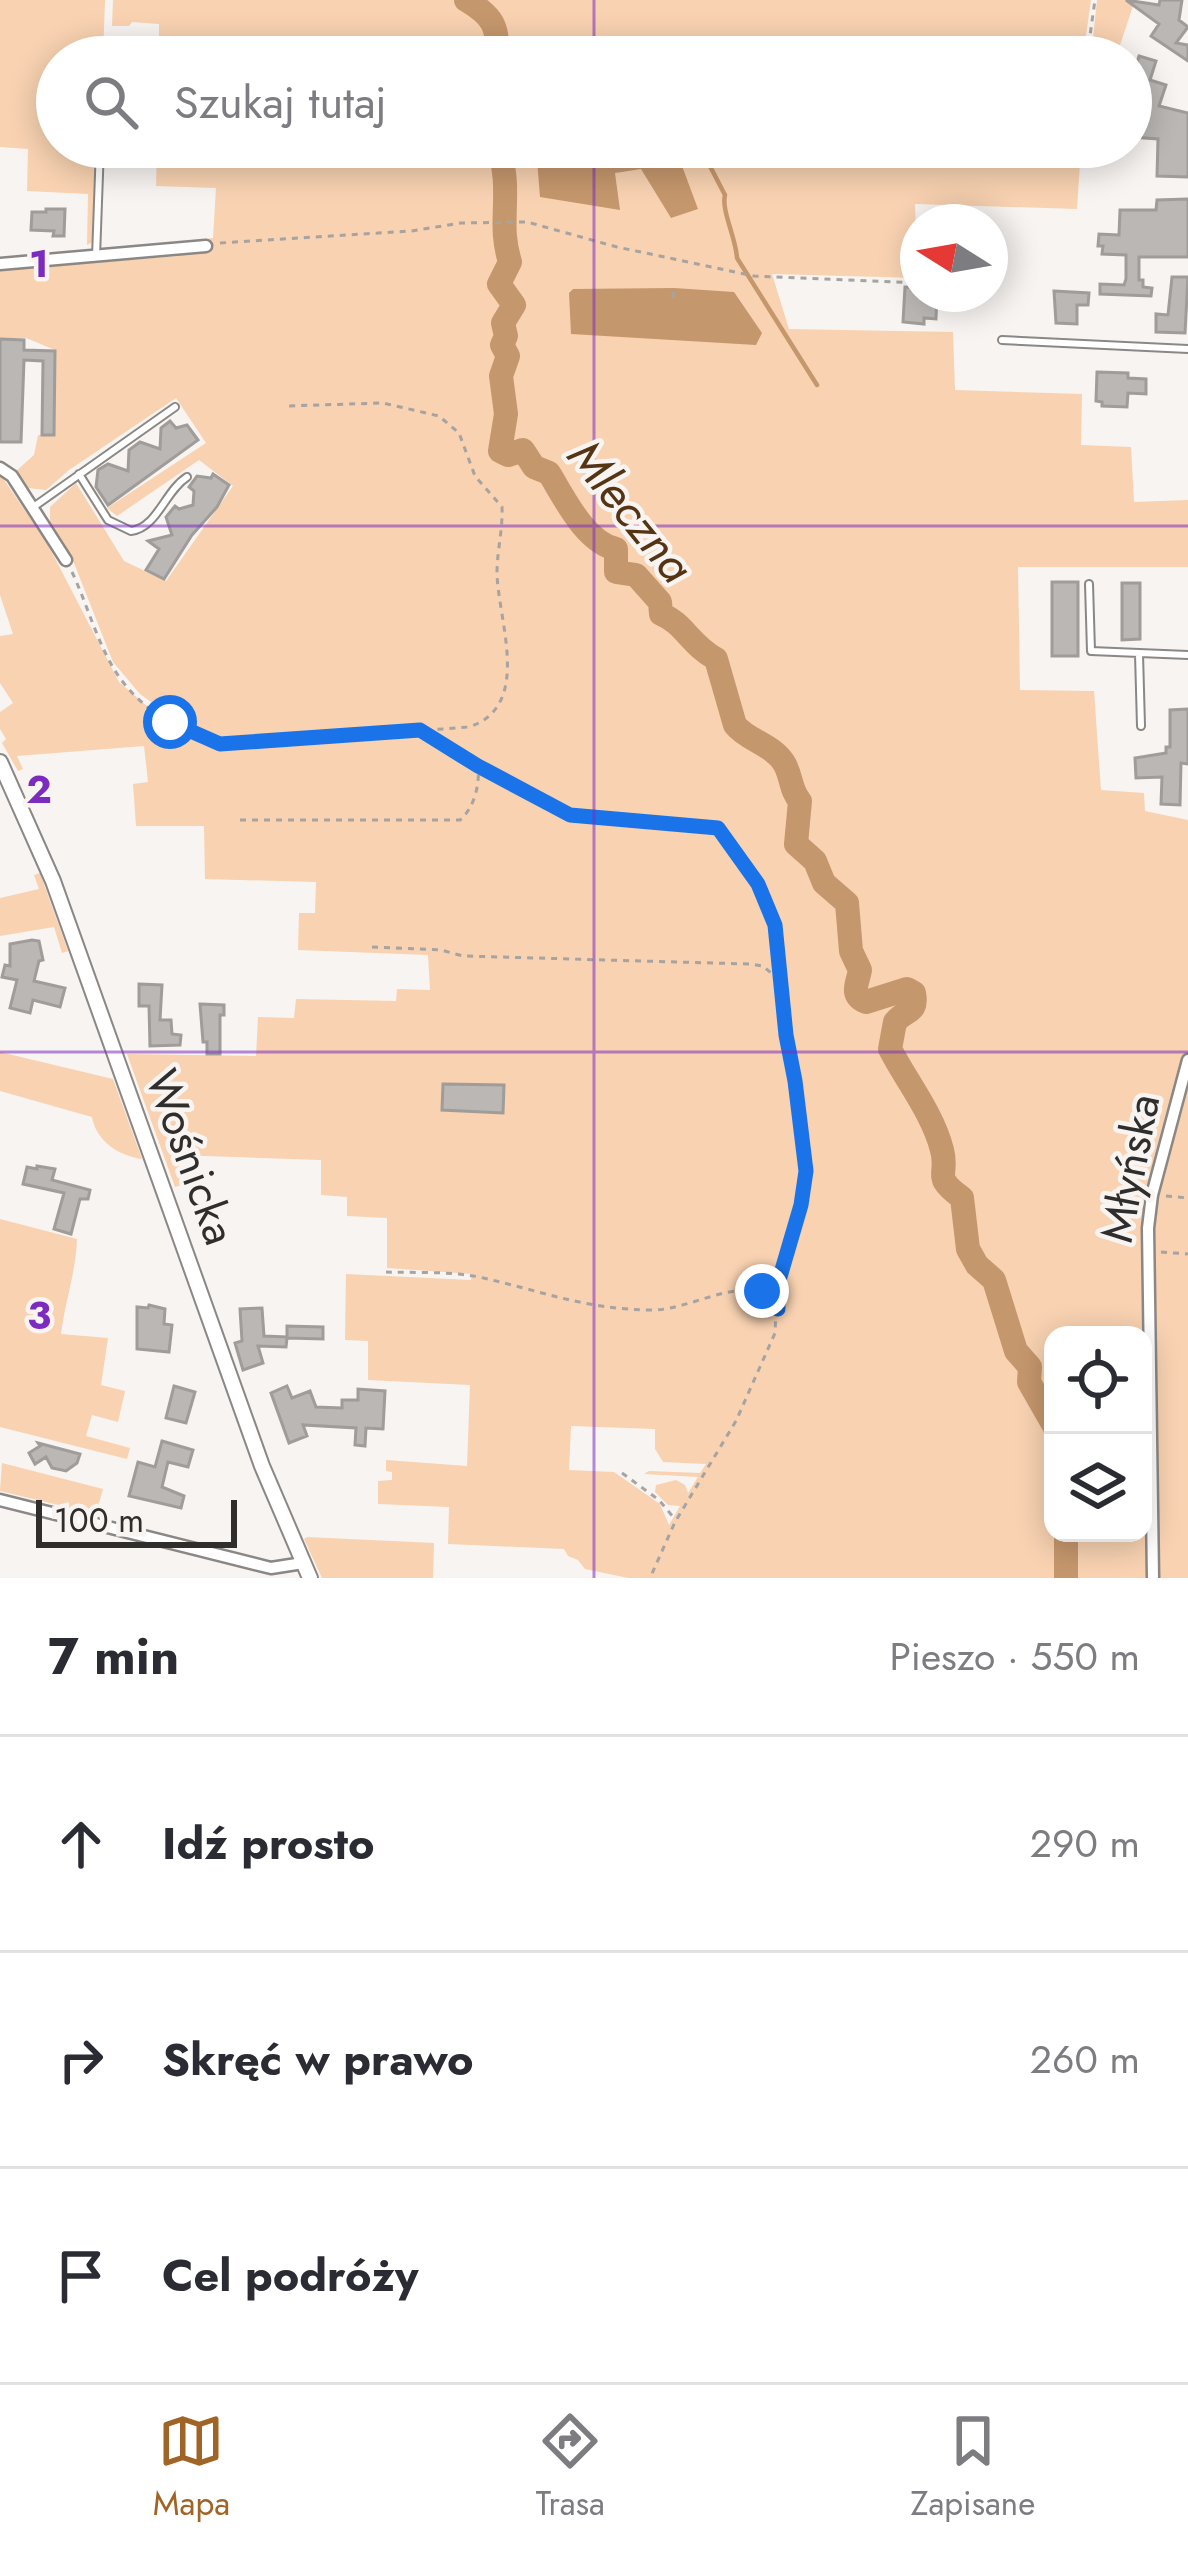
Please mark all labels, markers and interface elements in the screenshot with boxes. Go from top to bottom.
search box [36,36,1152,168]
icon: search [78,69,144,135]
text: Szukaj tutaj [174,70,387,135]
north arrow [900,204,1008,312]
text: 1 [29,235,49,292]
water label: Mleczna [552,424,710,598]
route start [143,695,197,749]
text: 2 [26,761,52,818]
street label: Wośnicka [129,1060,253,1254]
street label: Młyńska [1084,1088,1176,1248]
route end [735,1264,789,1318]
text: 3 [27,1287,51,1344]
map controls [1044,1326,1152,1542]
button: locate [1044,1326,1152,1434]
button: layers [1044,1434,1152,1542]
scale bar [36,1494,237,1547]
text: 100 m [54,1497,144,1544]
text: 7 min [48,1619,179,1693]
text: Pieszo · 550 m [889,1628,1140,1685]
icon: ahead [48,1811,114,1877]
text: Idź prosto [162,1811,375,1876]
text: 290 m [1030,1815,1140,1872]
icon: right [48,2027,114,2093]
text: Skręć w prawo [162,2027,474,2092]
text: 260 m [1030,2031,1140,2088]
icon: arrive [48,2243,114,2309]
text: Cel podróży [162,2243,418,2308]
tab: Mapa [153,2408,230,2527]
tab: Trasa [536,2408,605,2527]
tab: Zapisane [910,2408,1035,2527]

